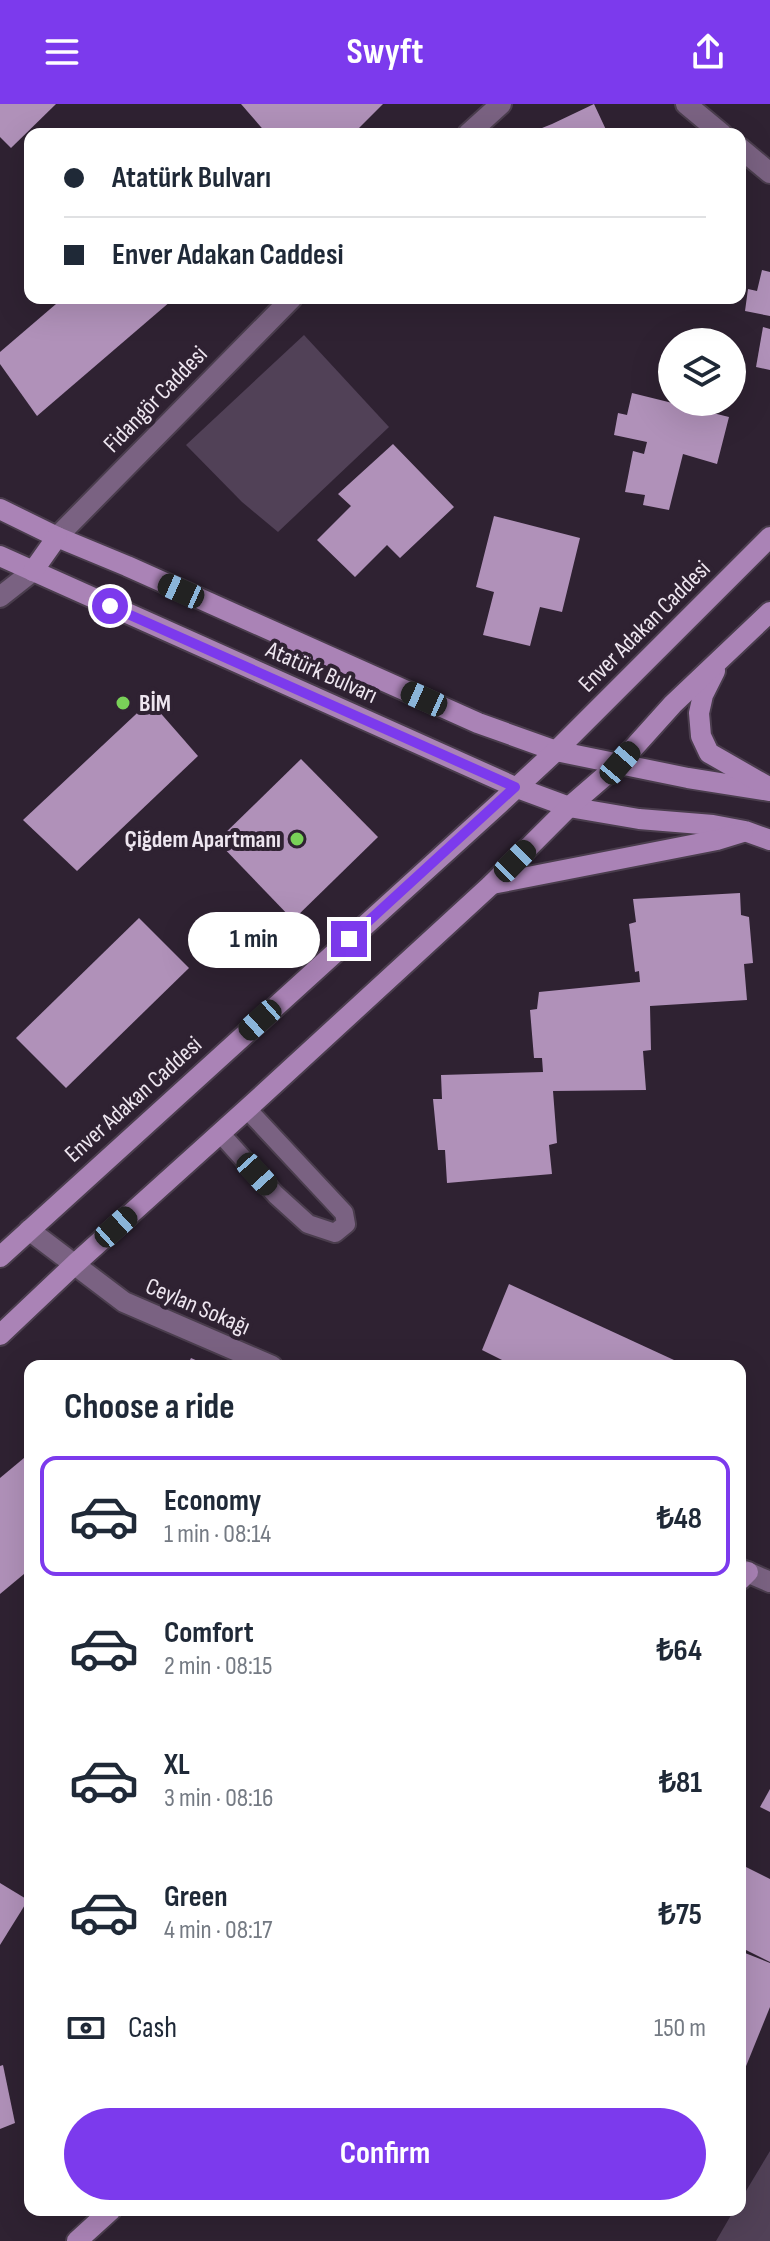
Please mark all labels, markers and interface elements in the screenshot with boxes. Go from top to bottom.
icon: menu [40,30,84,74]
icon: share [686,30,730,74]
text: Swyft [347,31,423,74]
text: Atatürk Bulvarı [112,160,271,196]
text: Enver Adakan Caddesi [112,237,344,273]
map controls [658,328,746,416]
button: layers [658,328,746,416]
street label: Fidangör Caddesi [97,340,213,459]
street label: Enver Adakan Caddesi [572,554,716,698]
car [154,570,208,612]
route start [92,588,128,624]
street label: Atatürk Bulvarı [261,635,382,710]
car [397,678,451,720]
place label: BİM [139,689,171,718]
marker: BİM [114,694,132,712]
car [595,737,645,789]
place label: Çiğdem Apartmanı [125,825,281,854]
marker: Çiğdem Apartmanı [288,830,306,848]
car [490,836,540,886]
callout: 1 min [189,911,321,967]
route end [331,921,367,957]
text: 1 min [230,924,278,955]
car [234,995,286,1045]
street label: Enver Adakan Caddesi [59,1030,208,1169]
car [232,1148,282,1200]
car [90,1202,142,1252]
street label: Ceylan Sokağı [141,1271,254,1341]
text: Choose a ride [64,1386,235,1429]
icon: car [68,1480,140,1552]
text: Economy [164,1483,261,1519]
text: ₺48 [657,1501,702,1537]
text: 1 min · 08:14 [164,1519,271,1550]
icon: car [68,1612,140,1684]
text: Comfort [164,1615,254,1651]
text: ₺64 [656,1633,702,1669]
text: 2 min · 08:15 [164,1651,272,1682]
icon: car [68,1744,140,1816]
text: XL [164,1747,190,1783]
text: ₺81 [659,1765,702,1801]
text: 3 min · 08:16 [164,1783,274,1814]
icon: car [68,1876,140,1948]
text: Green [164,1879,228,1915]
text: ₺75 [659,1897,702,1933]
text: 4 min · 08:17 [164,1915,272,1946]
icon: cash [64,2006,108,2050]
text: Cash [128,2010,177,2046]
text: 150 m [654,2013,706,2044]
button: Confirm [64,2108,706,2200]

